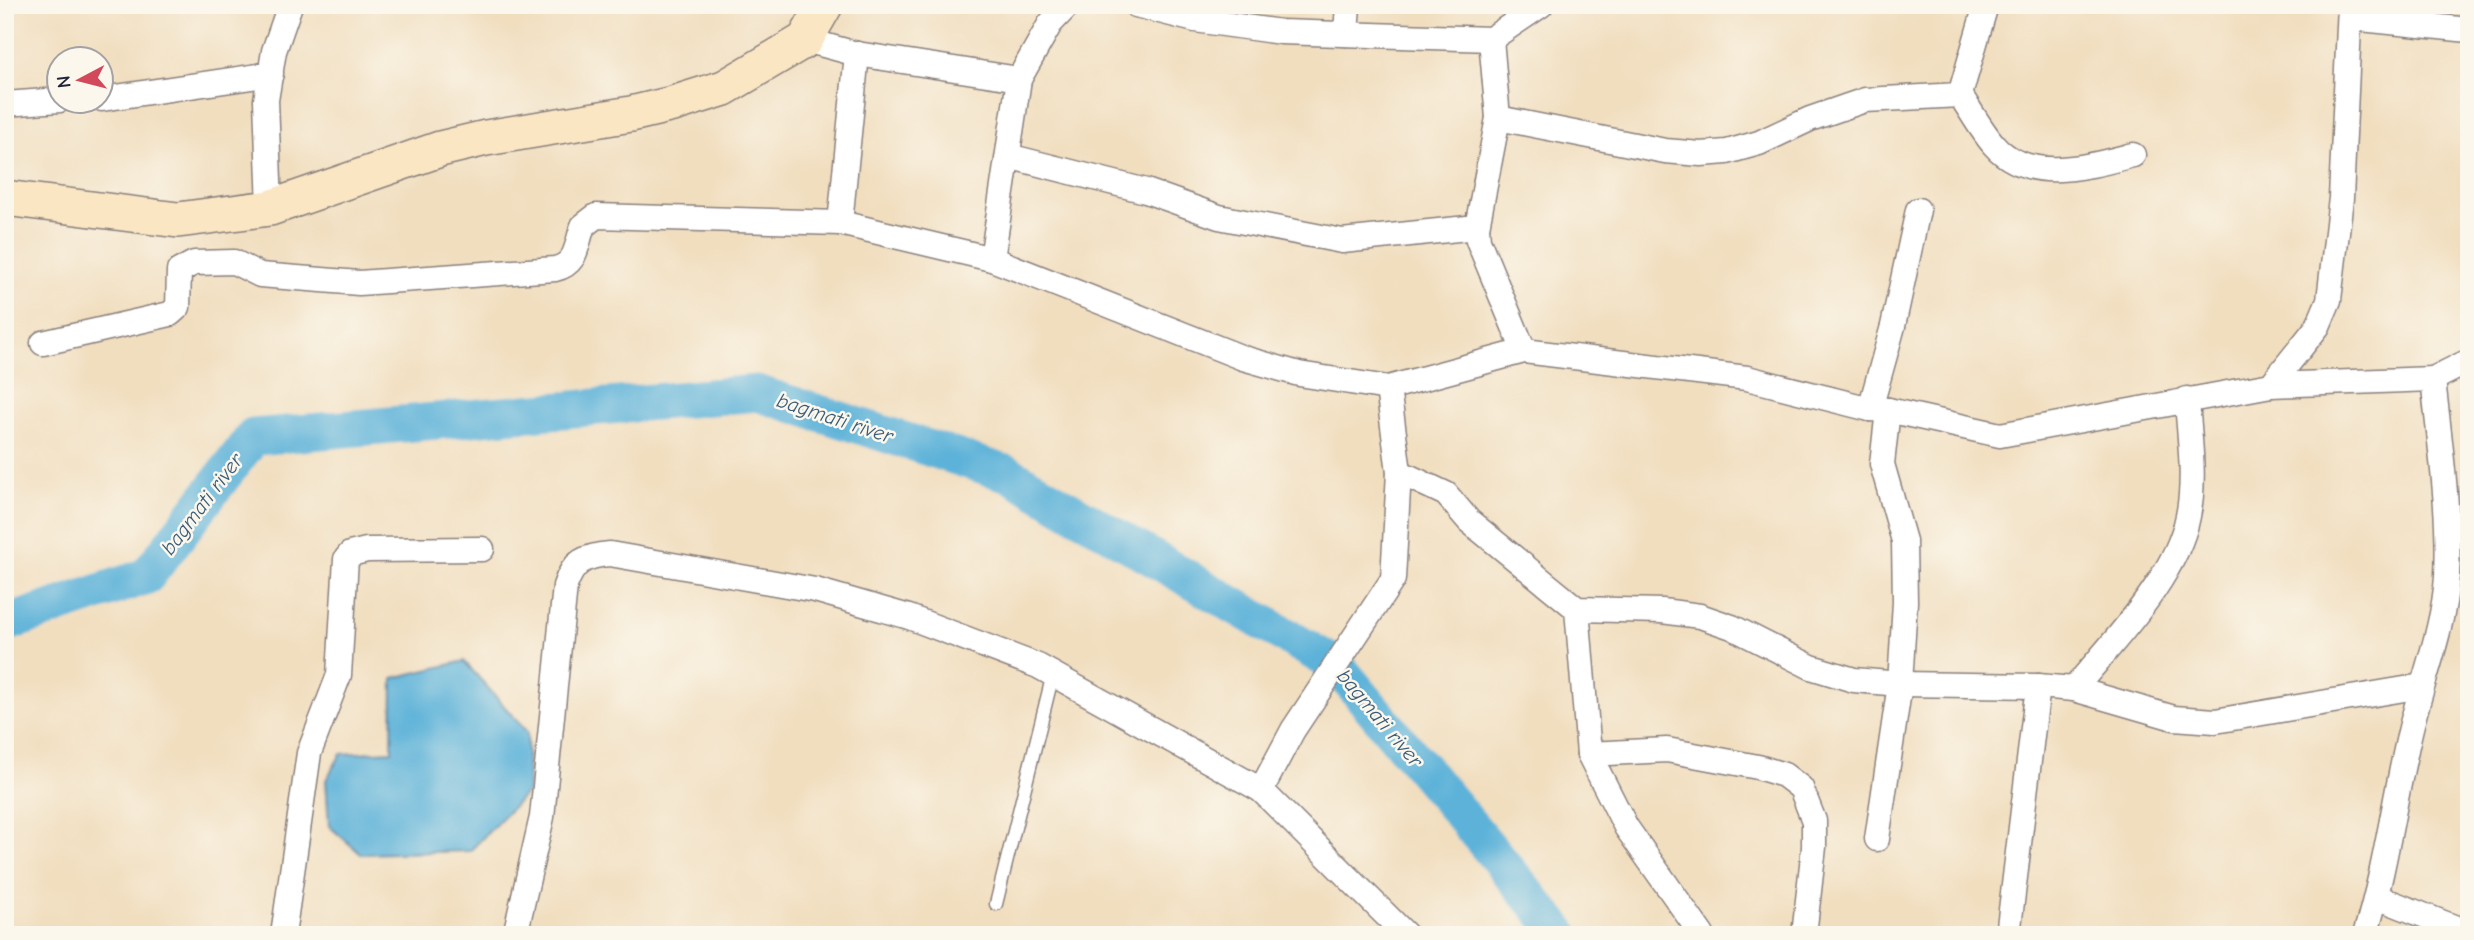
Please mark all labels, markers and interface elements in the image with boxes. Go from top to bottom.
north arrow [46,46,116,116]
text: N [52,74,76,89]
water label: bagmati river [774,388,898,449]
water label: bagmati river [156,447,249,559]
water label: bagmati river [1332,664,1429,773]

